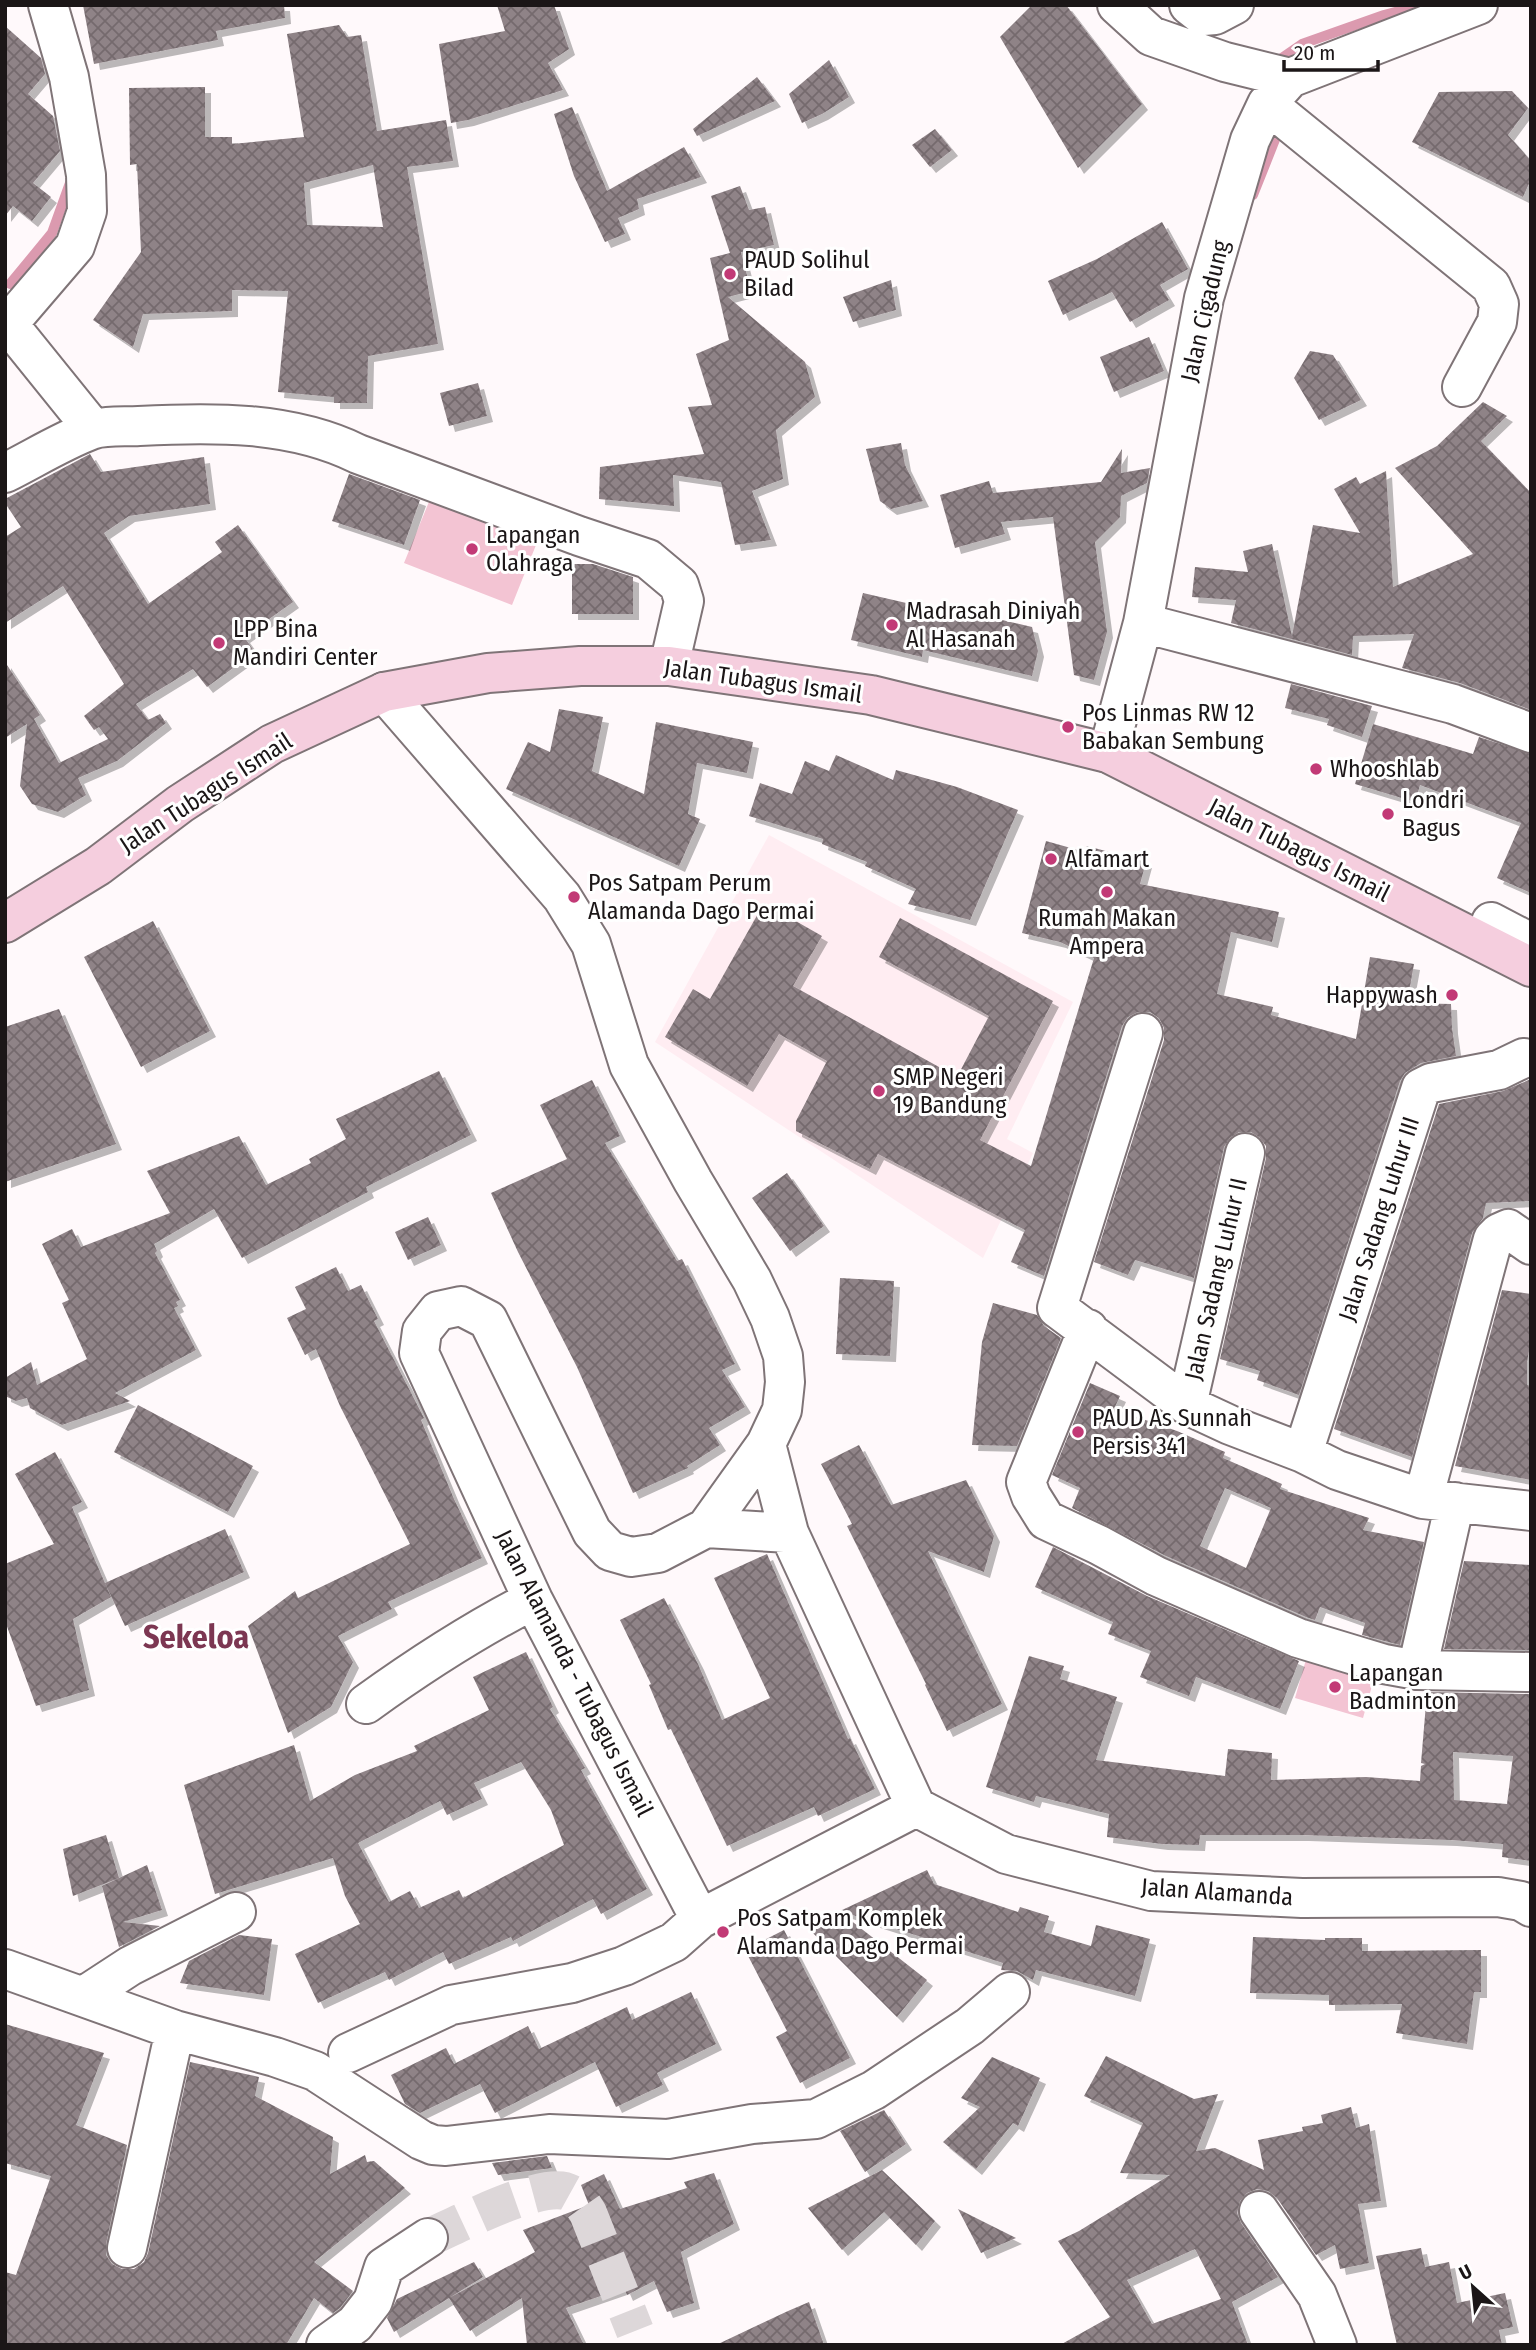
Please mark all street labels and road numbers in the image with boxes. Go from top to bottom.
street label: Jalan Cigadung [1175,237,1235,385]
street label: Jalan Tubagus Ismail [662,653,864,709]
street label: Jalan Tubagus Ismail [115,727,297,859]
street label: Jalan Tubagus Ismail [1204,792,1394,908]
street label: Jalan Sadang Luhur III [1333,1113,1425,1325]
street label: Jalan Sadang Luhur II [1179,1175,1253,1383]
street label: Jalan Alamanda - Tubagus Ismail [489,1525,659,1821]
street label: Jalan Alamanda [1140,1873,1294,1911]

